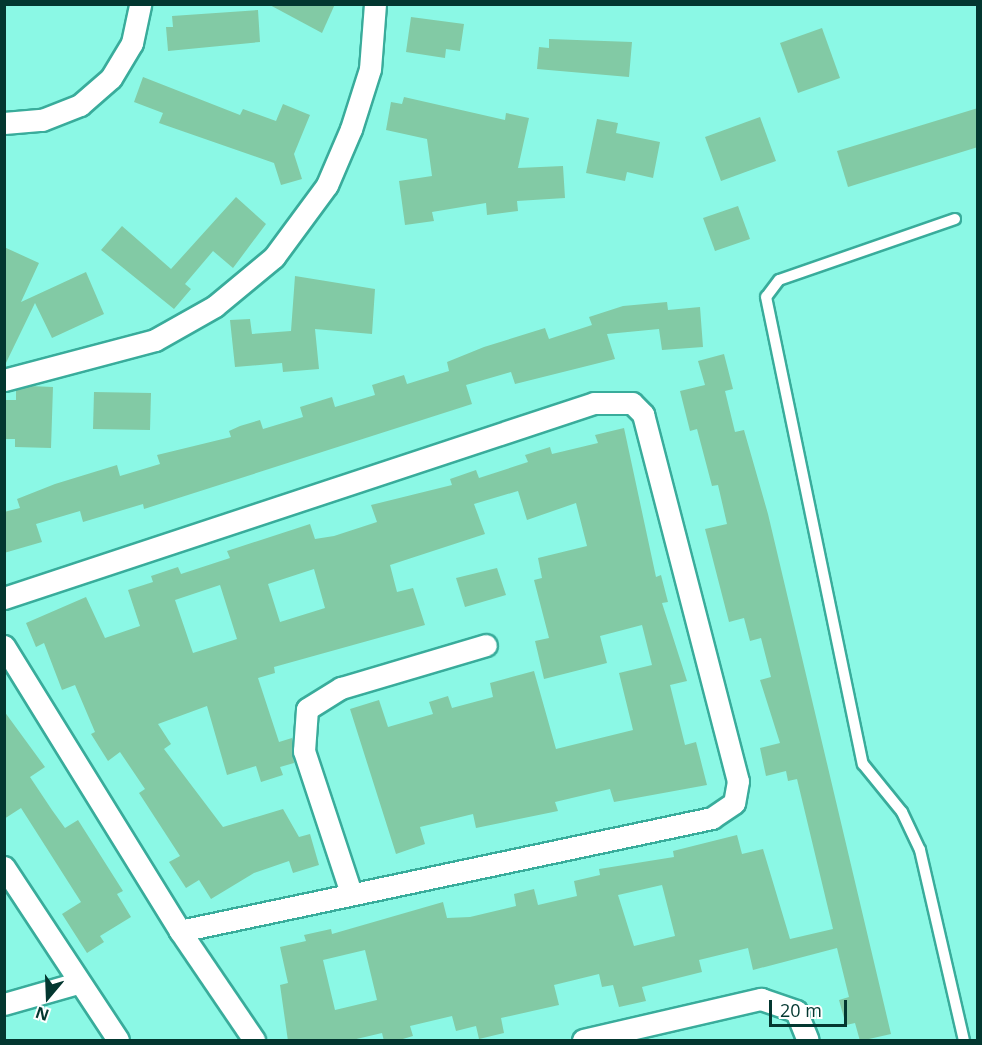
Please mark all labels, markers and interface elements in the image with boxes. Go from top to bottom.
north arrow [18,967,78,1027]
scale bar [772,988,850,1026]
text: 20 m [780,998,822,1022]
text: N [32,1002,52,1027]

